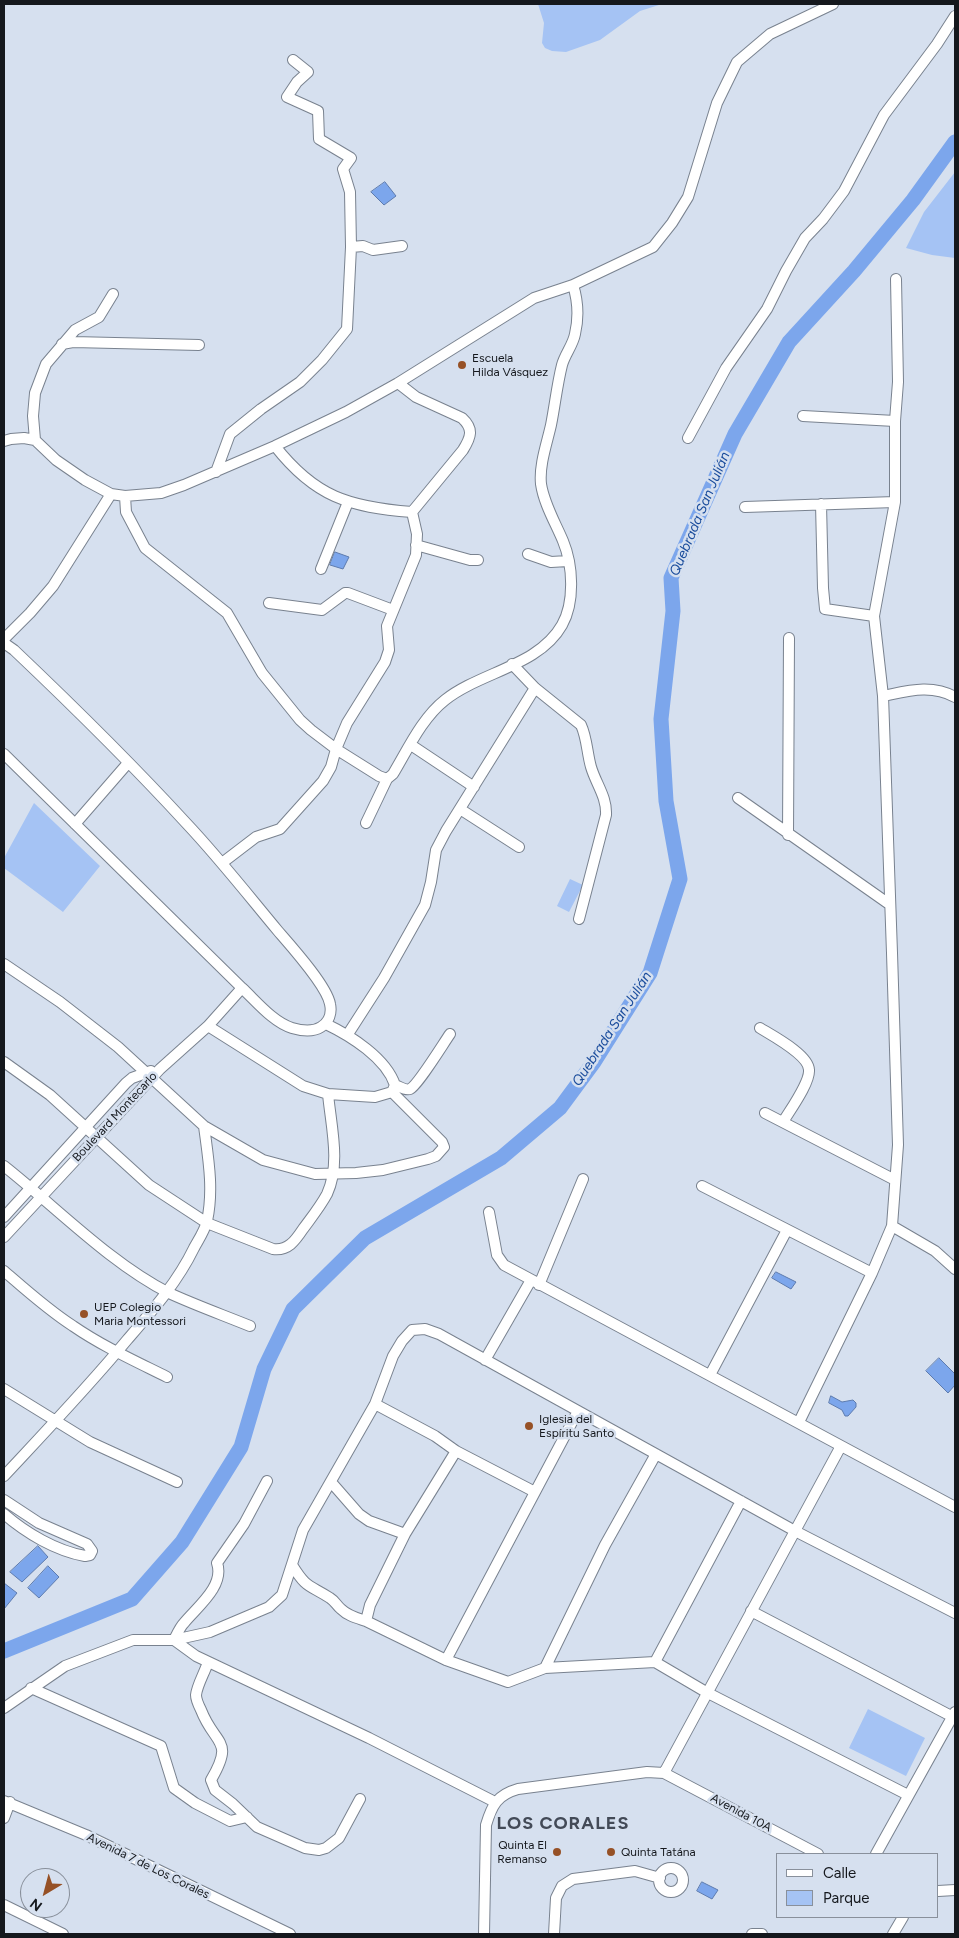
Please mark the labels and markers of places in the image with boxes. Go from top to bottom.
place label: Escuela Hilda Vásquez [472,351,548,379]
marker: Escuela Hilda Vásquez [456,359,468,371]
place label: UEP Colegio Maria Montessori [94,1300,186,1328]
marker: UEP Colegio Maria Montessori [78,1308,90,1320]
place label: Iglesia del Espíritu Santo [539,1412,614,1440]
marker: Iglesia del Espíritu Santo [523,1420,535,1432]
place label: Quinta El Remanso [497,1838,547,1866]
place label: Quinta Tatána [621,1845,696,1859]
marker: Quinta El Remanso [551,1846,563,1858]
marker: Quinta Tatána [605,1846,617,1858]

